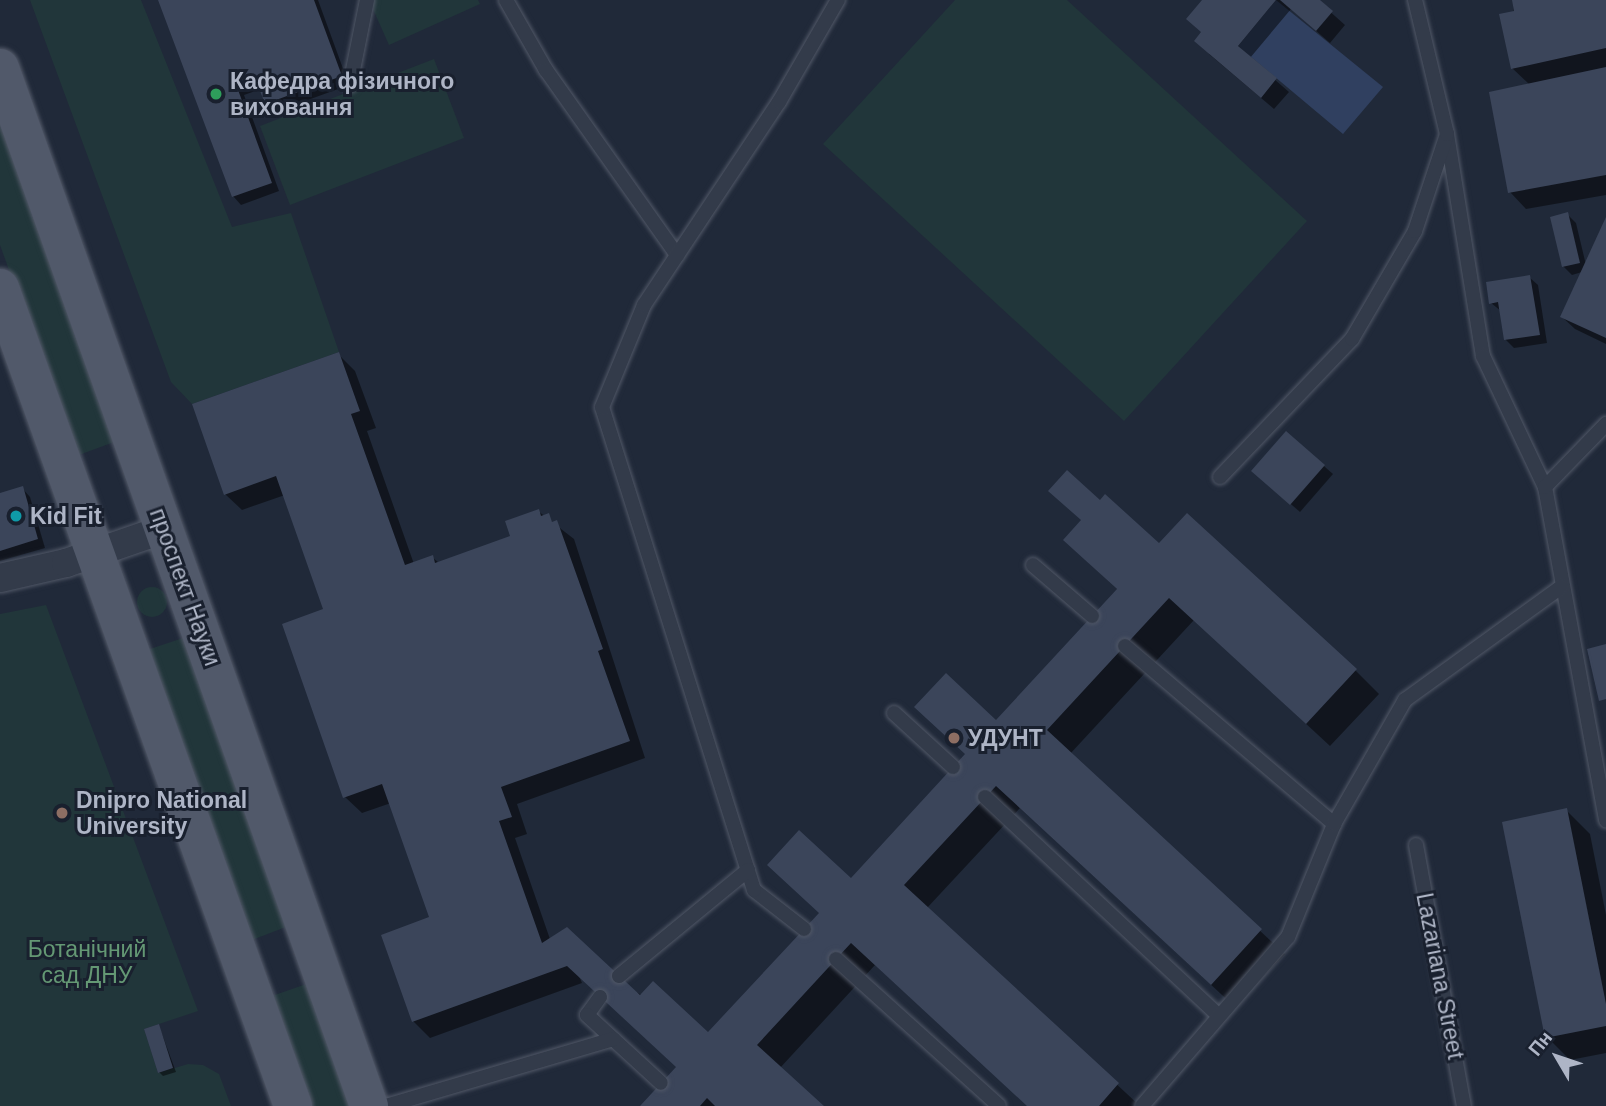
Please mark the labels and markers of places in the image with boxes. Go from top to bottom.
place label: Кафедра фізичного виховання [230,67,454,121]
marker: Кафедра фізичного виховання [208,86,224,102]
place label: Kid Fit [30,502,102,530]
marker: Kid Fit [8,508,24,524]
place label: УДУНТ [968,724,1043,752]
marker: УДУНТ [946,730,962,746]
place label: Dnipro National University [76,786,247,840]
marker: Dnipro National University [54,805,70,821]

